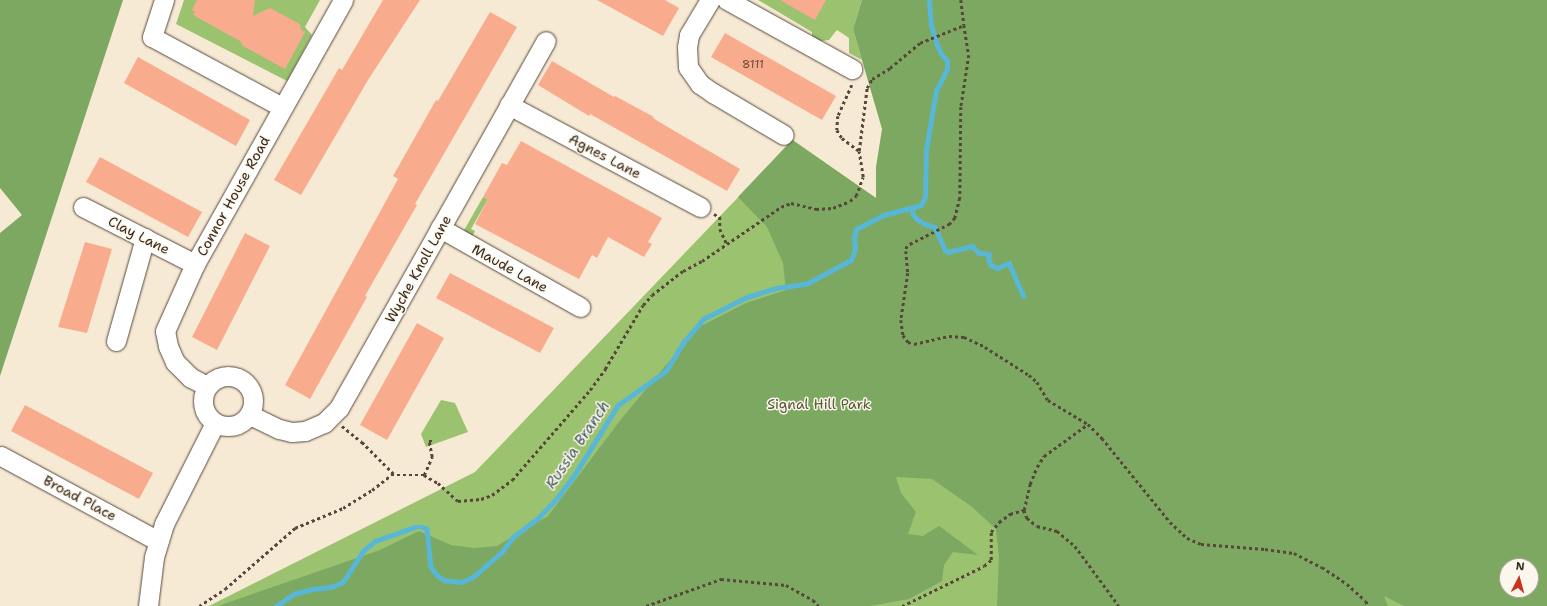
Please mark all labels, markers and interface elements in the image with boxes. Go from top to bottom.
house number: 8111 [742,58,764,72]
street label: Agnes Lane [566,130,644,182]
street label: Connor House Road [193,133,273,259]
street label: Clay Lane [105,212,173,258]
street label: Wyche Knoll Lane [381,212,455,326]
street label: Maude Lane [469,240,551,296]
park label: Signal Hill Park [767,396,871,412]
water label: Russia Branch [542,398,614,492]
street label: Broad Place [41,472,119,524]
north arrow [1499,558,1539,598]
text: N [1515,559,1525,574]

